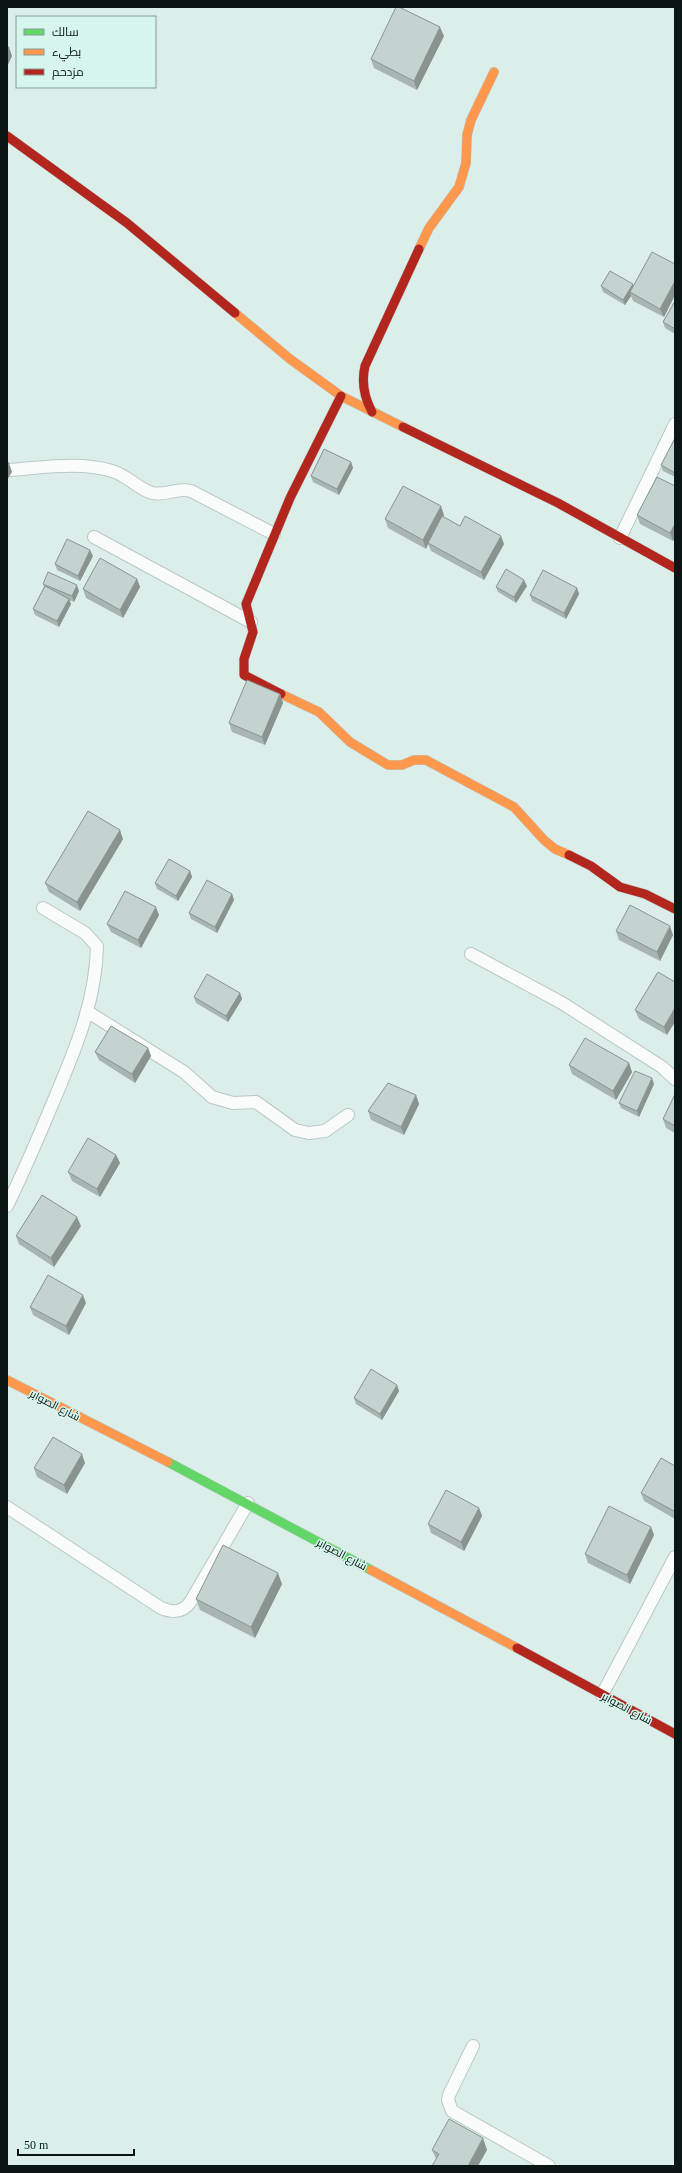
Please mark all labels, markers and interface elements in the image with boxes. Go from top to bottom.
legend [16,16,156,88]
text: سالك [52,25,79,39]
text: بطيء [52,45,81,62]
text: مزدحم [52,65,84,80]
street label: شارع الصوابر [26,1387,82,1425]
street label: شارع الصوابر [313,1535,369,1574]
street label: شارع الصوابر [598,1689,654,1728]
scale bar [18,2131,134,2157]
text: 50 m [24,2138,49,2152]

